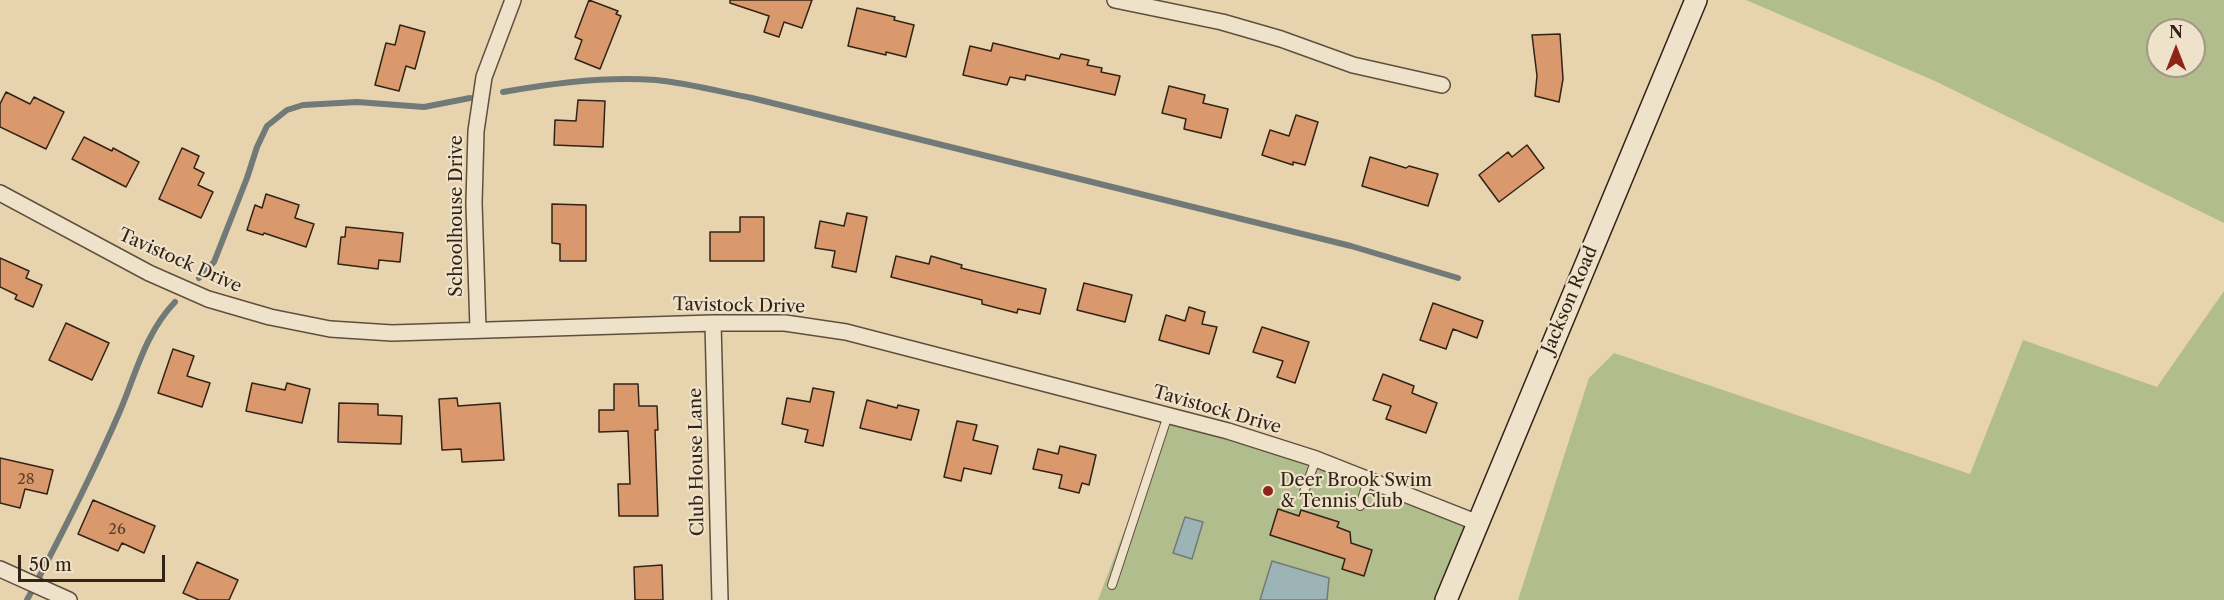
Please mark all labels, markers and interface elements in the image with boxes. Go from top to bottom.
north arrow [2146,18,2206,78]
text: N [2169,22,2183,42]
street label: Schoolhouse Drive [446,135,468,297]
street label: Tavistock Drive [115,224,245,298]
street label: Jackson Road [1538,243,1602,357]
street label: Tavistock Drive [673,294,805,318]
street label: Tavistock Drive [1150,381,1284,439]
street label: Club House Lane [685,388,709,536]
place label: Deer Brook Swim & Tennis Club [1280,470,1432,512]
house number: 28 [17,471,35,489]
marker: Deer Brook Swim & Tennis Club [1261,484,1275,498]
house number: 26 [108,521,126,539]
scale bar [21,543,168,581]
text: 50 m [29,554,72,576]

